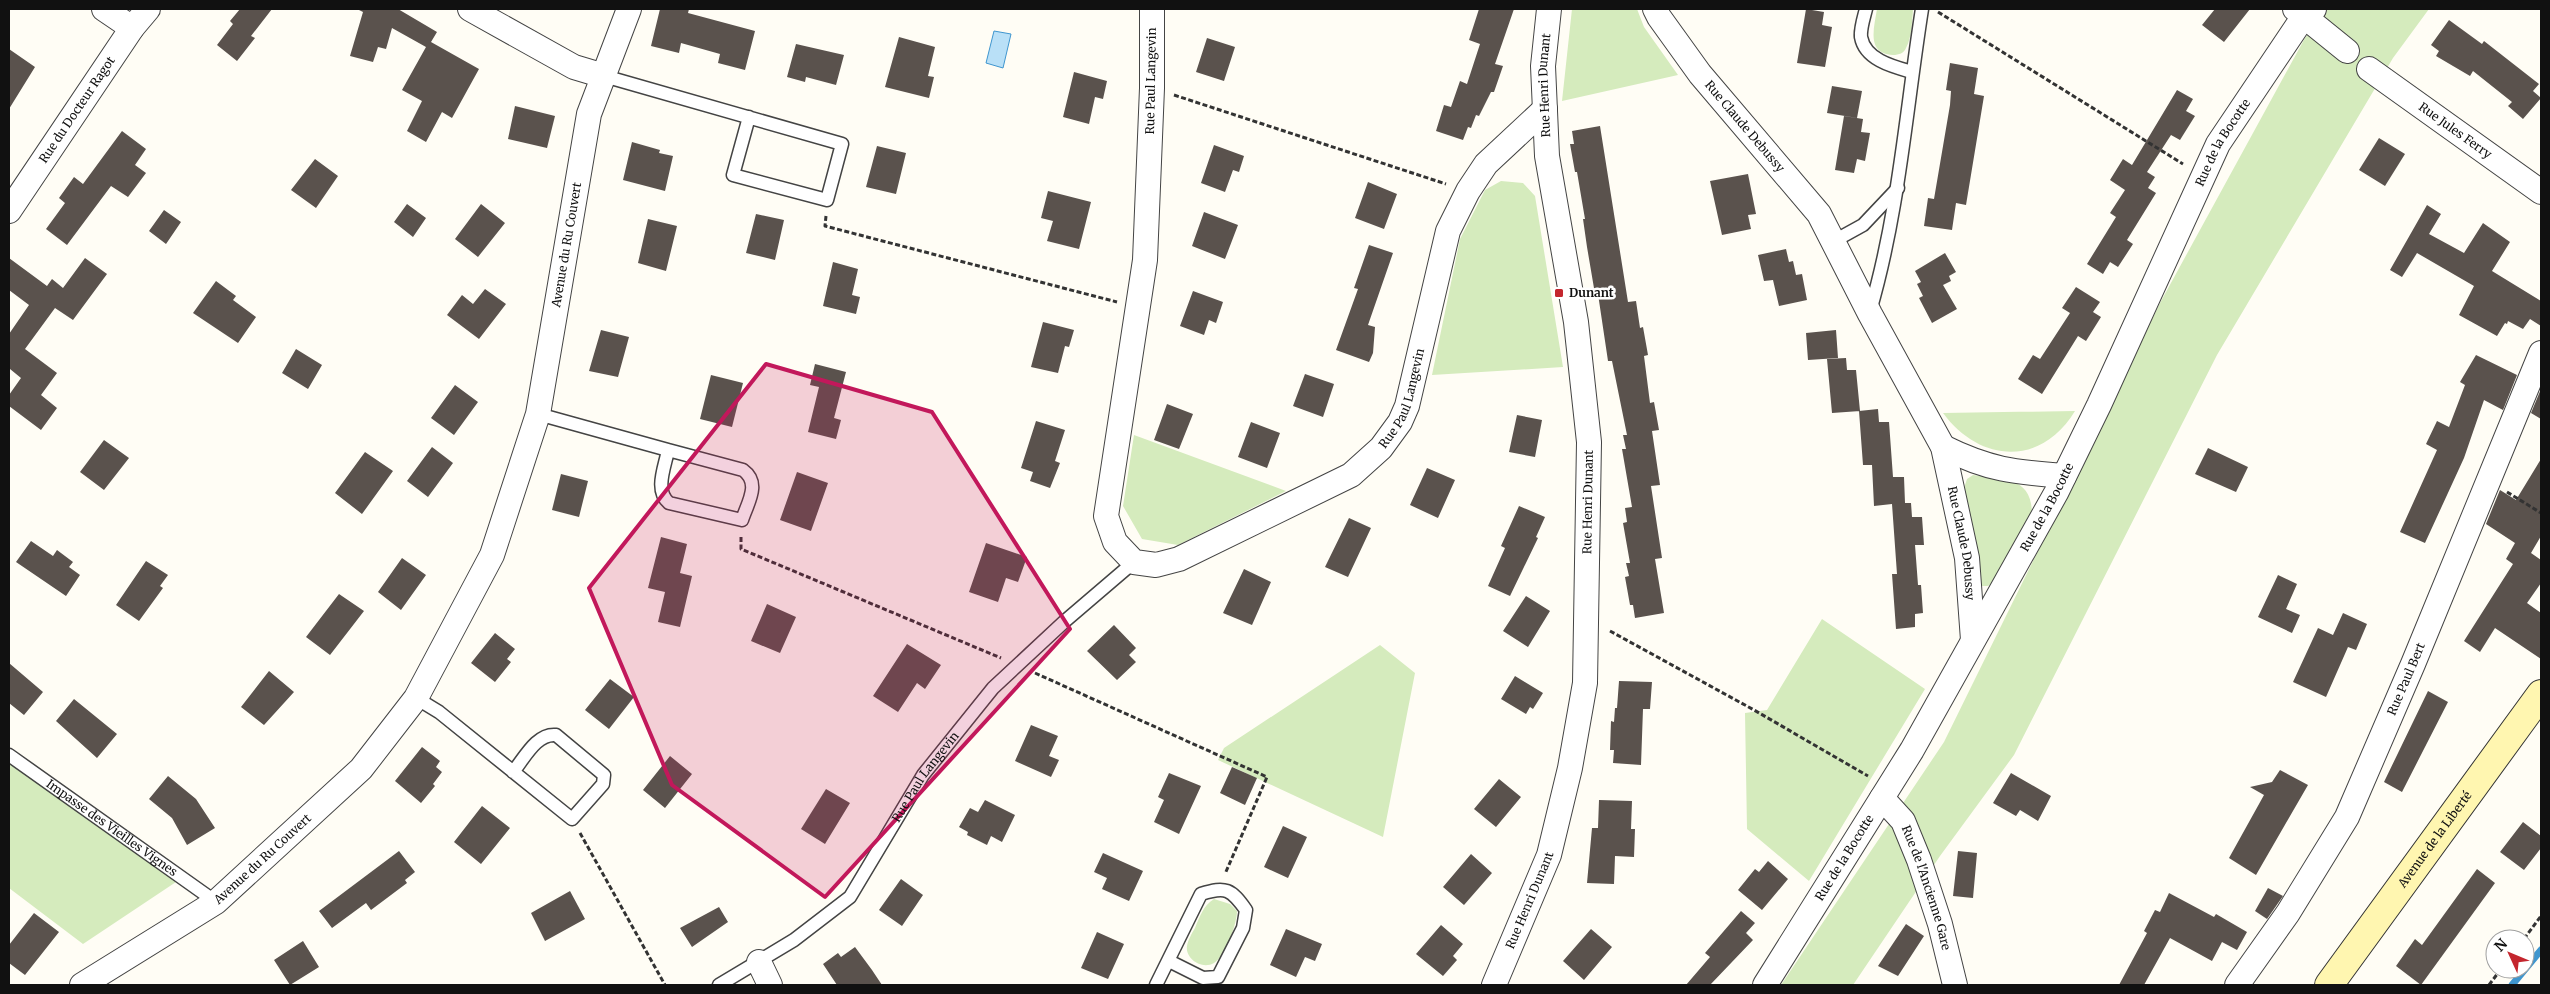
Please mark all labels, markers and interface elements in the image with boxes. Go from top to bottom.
street label: Rue Paul Langevin [1142,27,1159,135]
street label: Rue Henri Dunant [1535,32,1553,138]
street label: Rue du Docteur Ragot [35,53,118,166]
street label: Rue Claude Debussy [1702,77,1788,175]
street label: Rue de la Bocotte [2192,96,2253,189]
street label: Rue Jules Ferry [2416,99,2495,161]
street label: Avenue du Ru Couvert [548,181,584,309]
place label: Dunant [1569,285,1614,300]
marker: Dunant [1553,287,1565,299]
street label: Rue Paul Langevin [1375,347,1427,451]
street label: Rue Henri Dunant [1579,449,1596,554]
street label: Rue de la Bocotte [2017,460,2077,554]
street label: Rue Claude Debussy [1945,485,1978,601]
street label: Rue Paul Bert [2384,640,2428,718]
street label: Rue Paul Langevin [889,728,962,825]
street label: Impasse des Vieilles Vignes [44,776,181,879]
street label: Avenue de la Liberté [2394,788,2475,891]
street label: Avenue du Ru Couvert [210,810,314,908]
street label: Rue de la Bocotte [1812,812,1877,903]
street label: Rue de l'Ancienne Gare [1899,823,1954,952]
street label: Rue Henri Dunant [1502,850,1557,951]
north arrow [2485,929,2535,979]
text: N [2490,935,2511,955]

